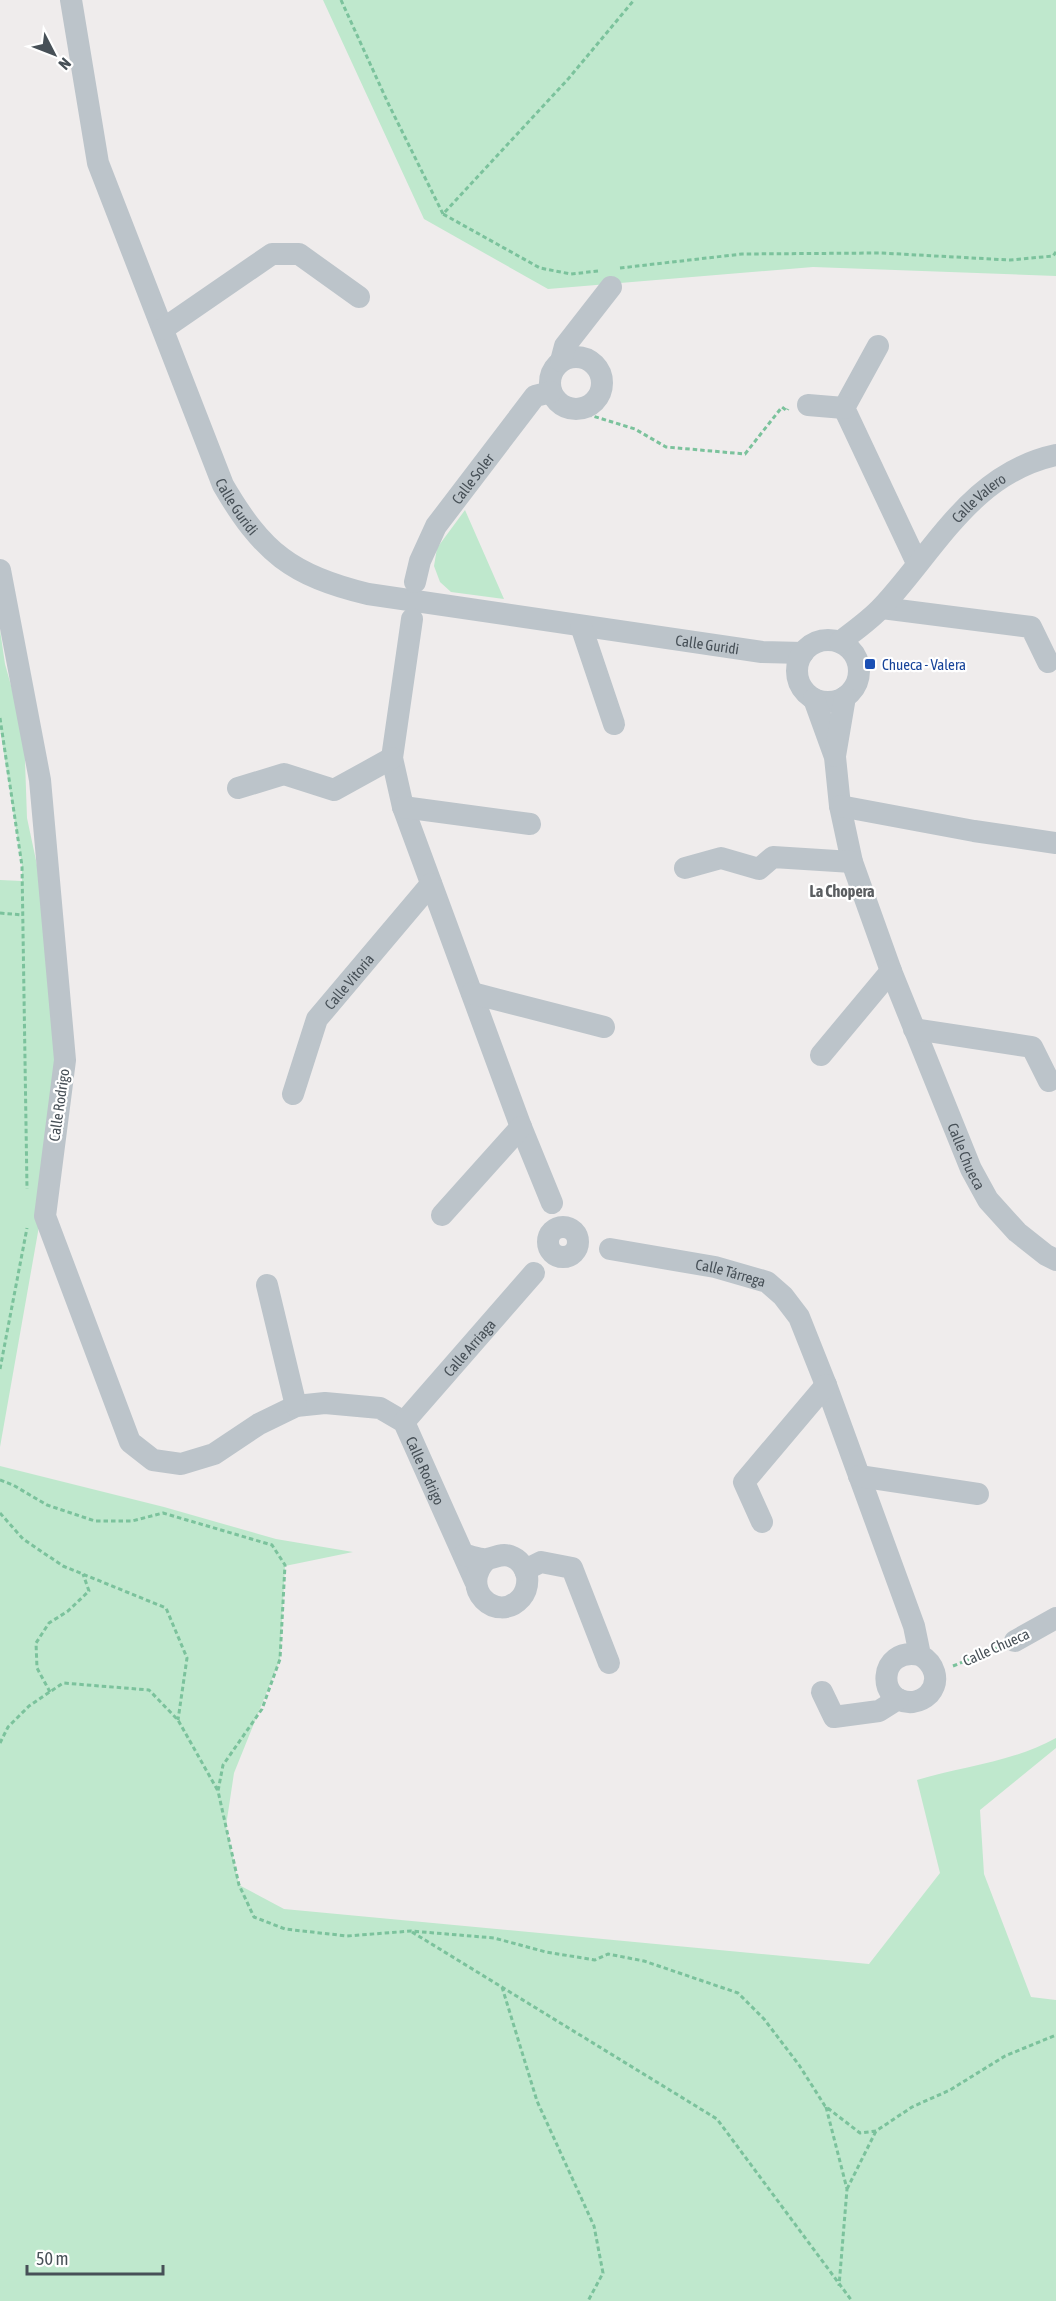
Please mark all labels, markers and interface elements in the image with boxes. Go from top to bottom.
north arrow [24,24,84,84]
text: N [55,55,75,74]
street label: Calle Soler [448,449,497,507]
street label: Calle Valero [948,469,1009,526]
street label: Calle Guridi [213,476,262,538]
street label: Calle Guridi [674,631,740,657]
place label: Chueca - Valera [882,656,966,673]
marker: Chueca - Valera [863,657,877,671]
district label: La Chopera [810,882,875,900]
street label: Calle Vitoria [321,950,377,1013]
street label: Calle Rodrigo [45,1068,73,1142]
street label: Calle Chueca [945,1120,989,1192]
street label: Calle Tárrega [694,1255,768,1290]
street label: Calle Arriaga [440,1315,499,1379]
street label: Calle Rodrigo [403,1433,448,1507]
street label: Calle Chueca [960,1625,1032,1669]
scale bar [27,2238,164,2276]
text: 50 m [36,2248,68,2269]

